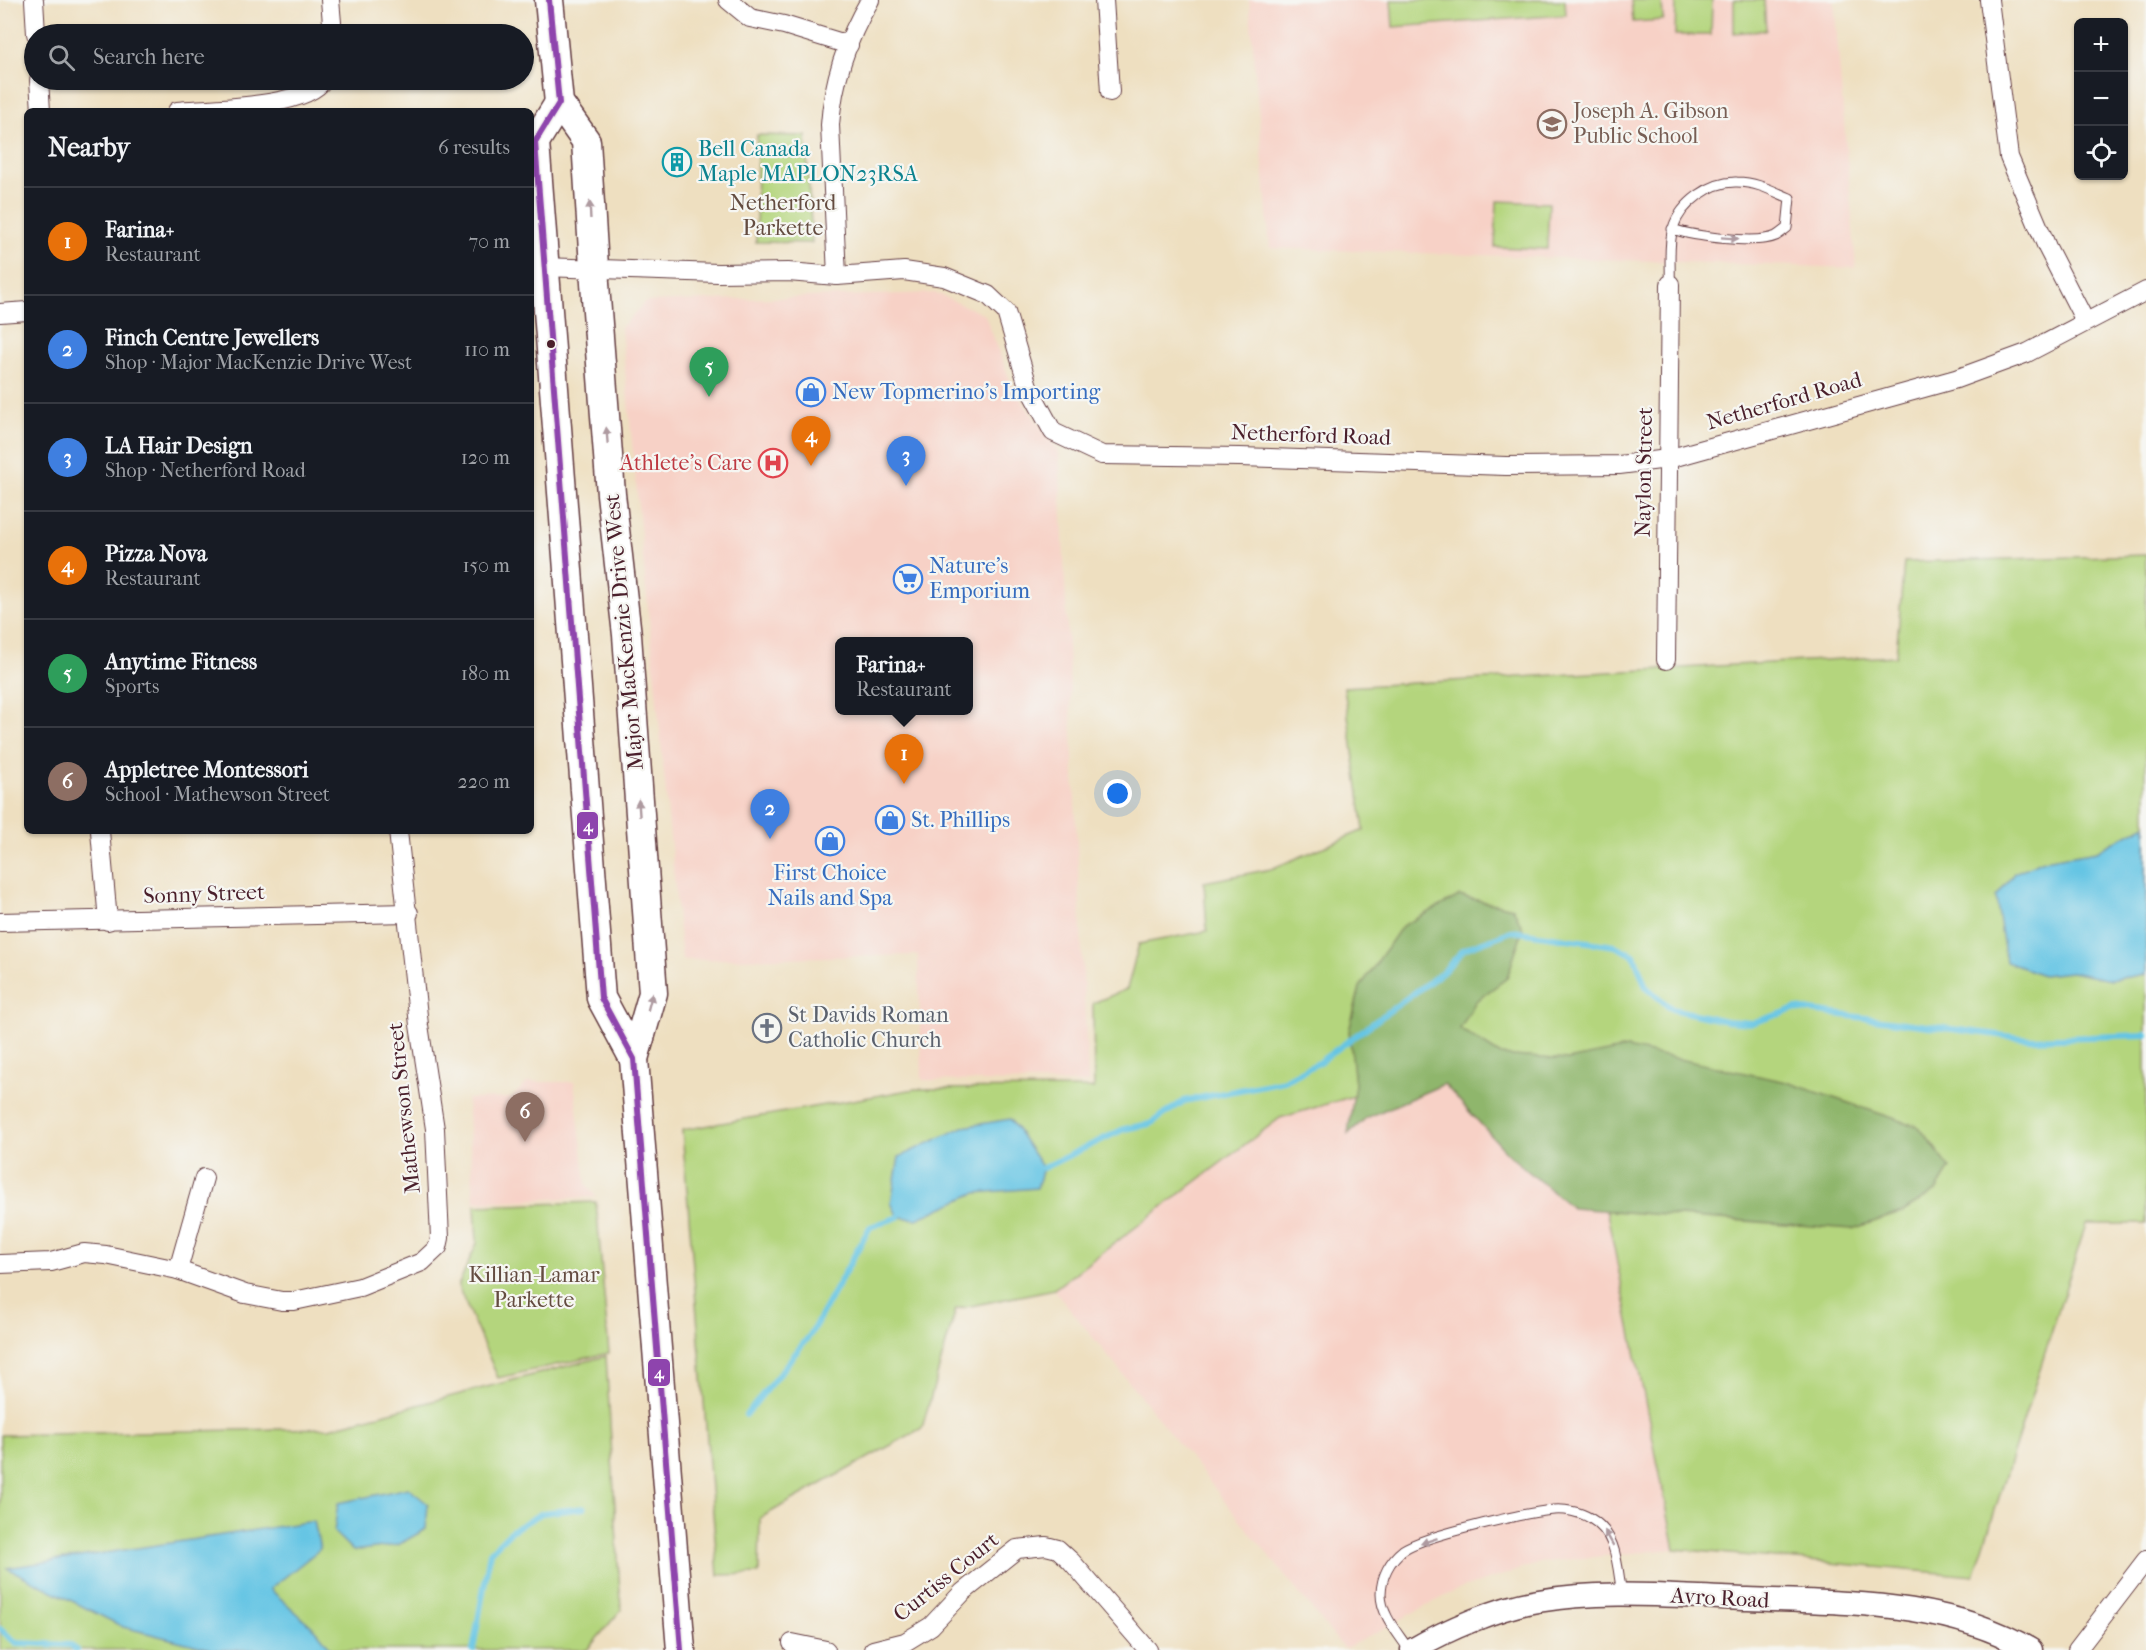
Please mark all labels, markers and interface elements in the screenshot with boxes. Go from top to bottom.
map controls [2074,18,2128,180]
button: + [2074,18,2128,72]
search box [24,24,534,90]
icon: search [45,41,78,74]
text: Search here [93,44,205,70]
button: − [2074,72,2128,126]
place label: Joseph A. Gibson Public School [1571,98,1729,149]
school or university icon: Joseph A. Gibson Public School [1536,108,1568,140]
button: locate [2074,126,2128,180]
text: Nearby [48,132,130,163]
text: 6 results [438,136,510,159]
place label: Bell Canada Maple MAPLON23RSA [698,136,919,187]
building icon: Bell Canada Maple MAPLON23RSA [661,146,693,178]
park label: Netherford Parkette [730,190,837,241]
one-way arrow [585,200,594,219]
text: Farina+ [105,217,174,243]
text: 1 [64,230,71,253]
text: 70 m [468,230,510,253]
one-way arrow [1720,233,1739,243]
text: Restaurant [105,243,201,266]
text: Finch Centre Jewellers [105,325,319,351]
text: 2 [62,338,73,361]
text: 110 m [464,338,510,361]
unlabelled marker [545,338,557,350]
pin: 5 [690,348,728,397]
text: Shop · Major MacKenzie Drive West [105,351,412,374]
street label: Netherford Road [1703,366,1866,436]
shop icon: New Topmerino's Importing [795,376,827,408]
place label: New Topmerino's Importing [832,379,1100,405]
street label: Naylon Street [1630,407,1658,537]
pin: 4 [792,416,830,466]
street label: Netherford Road [1231,419,1392,451]
one-way arrow [602,426,611,445]
text: LA Hair Design [105,433,253,459]
pin: 3 [886,436,926,486]
text: 3 [63,446,72,469]
text: 120 m [461,446,510,469]
hospital icon: Athlete's Care [757,447,789,479]
place label: Athlete's Care [619,450,752,476]
text: Shop · Netherford Road [105,459,306,482]
street label: Major MacKenzie Drive West [599,493,649,771]
text: Pizza Nova [105,541,207,567]
place label: Nature's Emporium [929,553,1031,604]
text: 4 [62,554,73,577]
text: 150 m [462,554,510,577]
supermarket icon: Nature's Emporium [892,563,924,595]
text: Restaurant [105,567,201,590]
popup [835,637,973,715]
text: Anytime Fitness [105,649,257,675]
text: Farina+ [856,652,926,678]
text: 5 [63,662,72,685]
text: 180 m [461,662,510,685]
text: Sports [105,675,159,698]
text: Restaurant [856,678,952,701]
pin: 1 [884,734,924,784]
text: Appletree Montessori [105,757,309,783]
text: 6 [62,770,73,793]
text: 220 m [457,770,510,793]
your location [1103,779,1132,808]
text: School · Mathewson Street [105,783,330,806]
pin: 2 [750,790,790,839]
one-way arrow [634,799,644,818]
shop icon: St. Phillips [874,804,906,836]
place label: St. Phillips [911,807,1010,833]
line badge: 4 [576,811,599,840]
text: 4 [582,816,594,836]
shop icon: First Choice Nails and Spa [814,825,846,857]
place label: First Choice Nails and Spa [768,860,893,911]
street label: Sonny Street [143,879,265,909]
one-way arrow [646,993,655,1011]
place label: St Davids Roman Catholic Church [788,1002,949,1053]
church icon: St Davids Roman Catholic Church [751,1012,783,1044]
street label: Mathewson Street [382,1021,426,1195]
pin: 6 [506,1092,544,1142]
park label: Killian-Lamar Parkette [468,1262,600,1313]
line badge: 4 [647,1358,671,1387]
text: 4 [653,1363,665,1383]
street label: Curtiss Court [888,1527,1004,1627]
one-way arrow [1604,1529,1614,1546]
one-way arrow [1420,1536,1438,1546]
street label: Avro Road [1669,1582,1771,1614]

